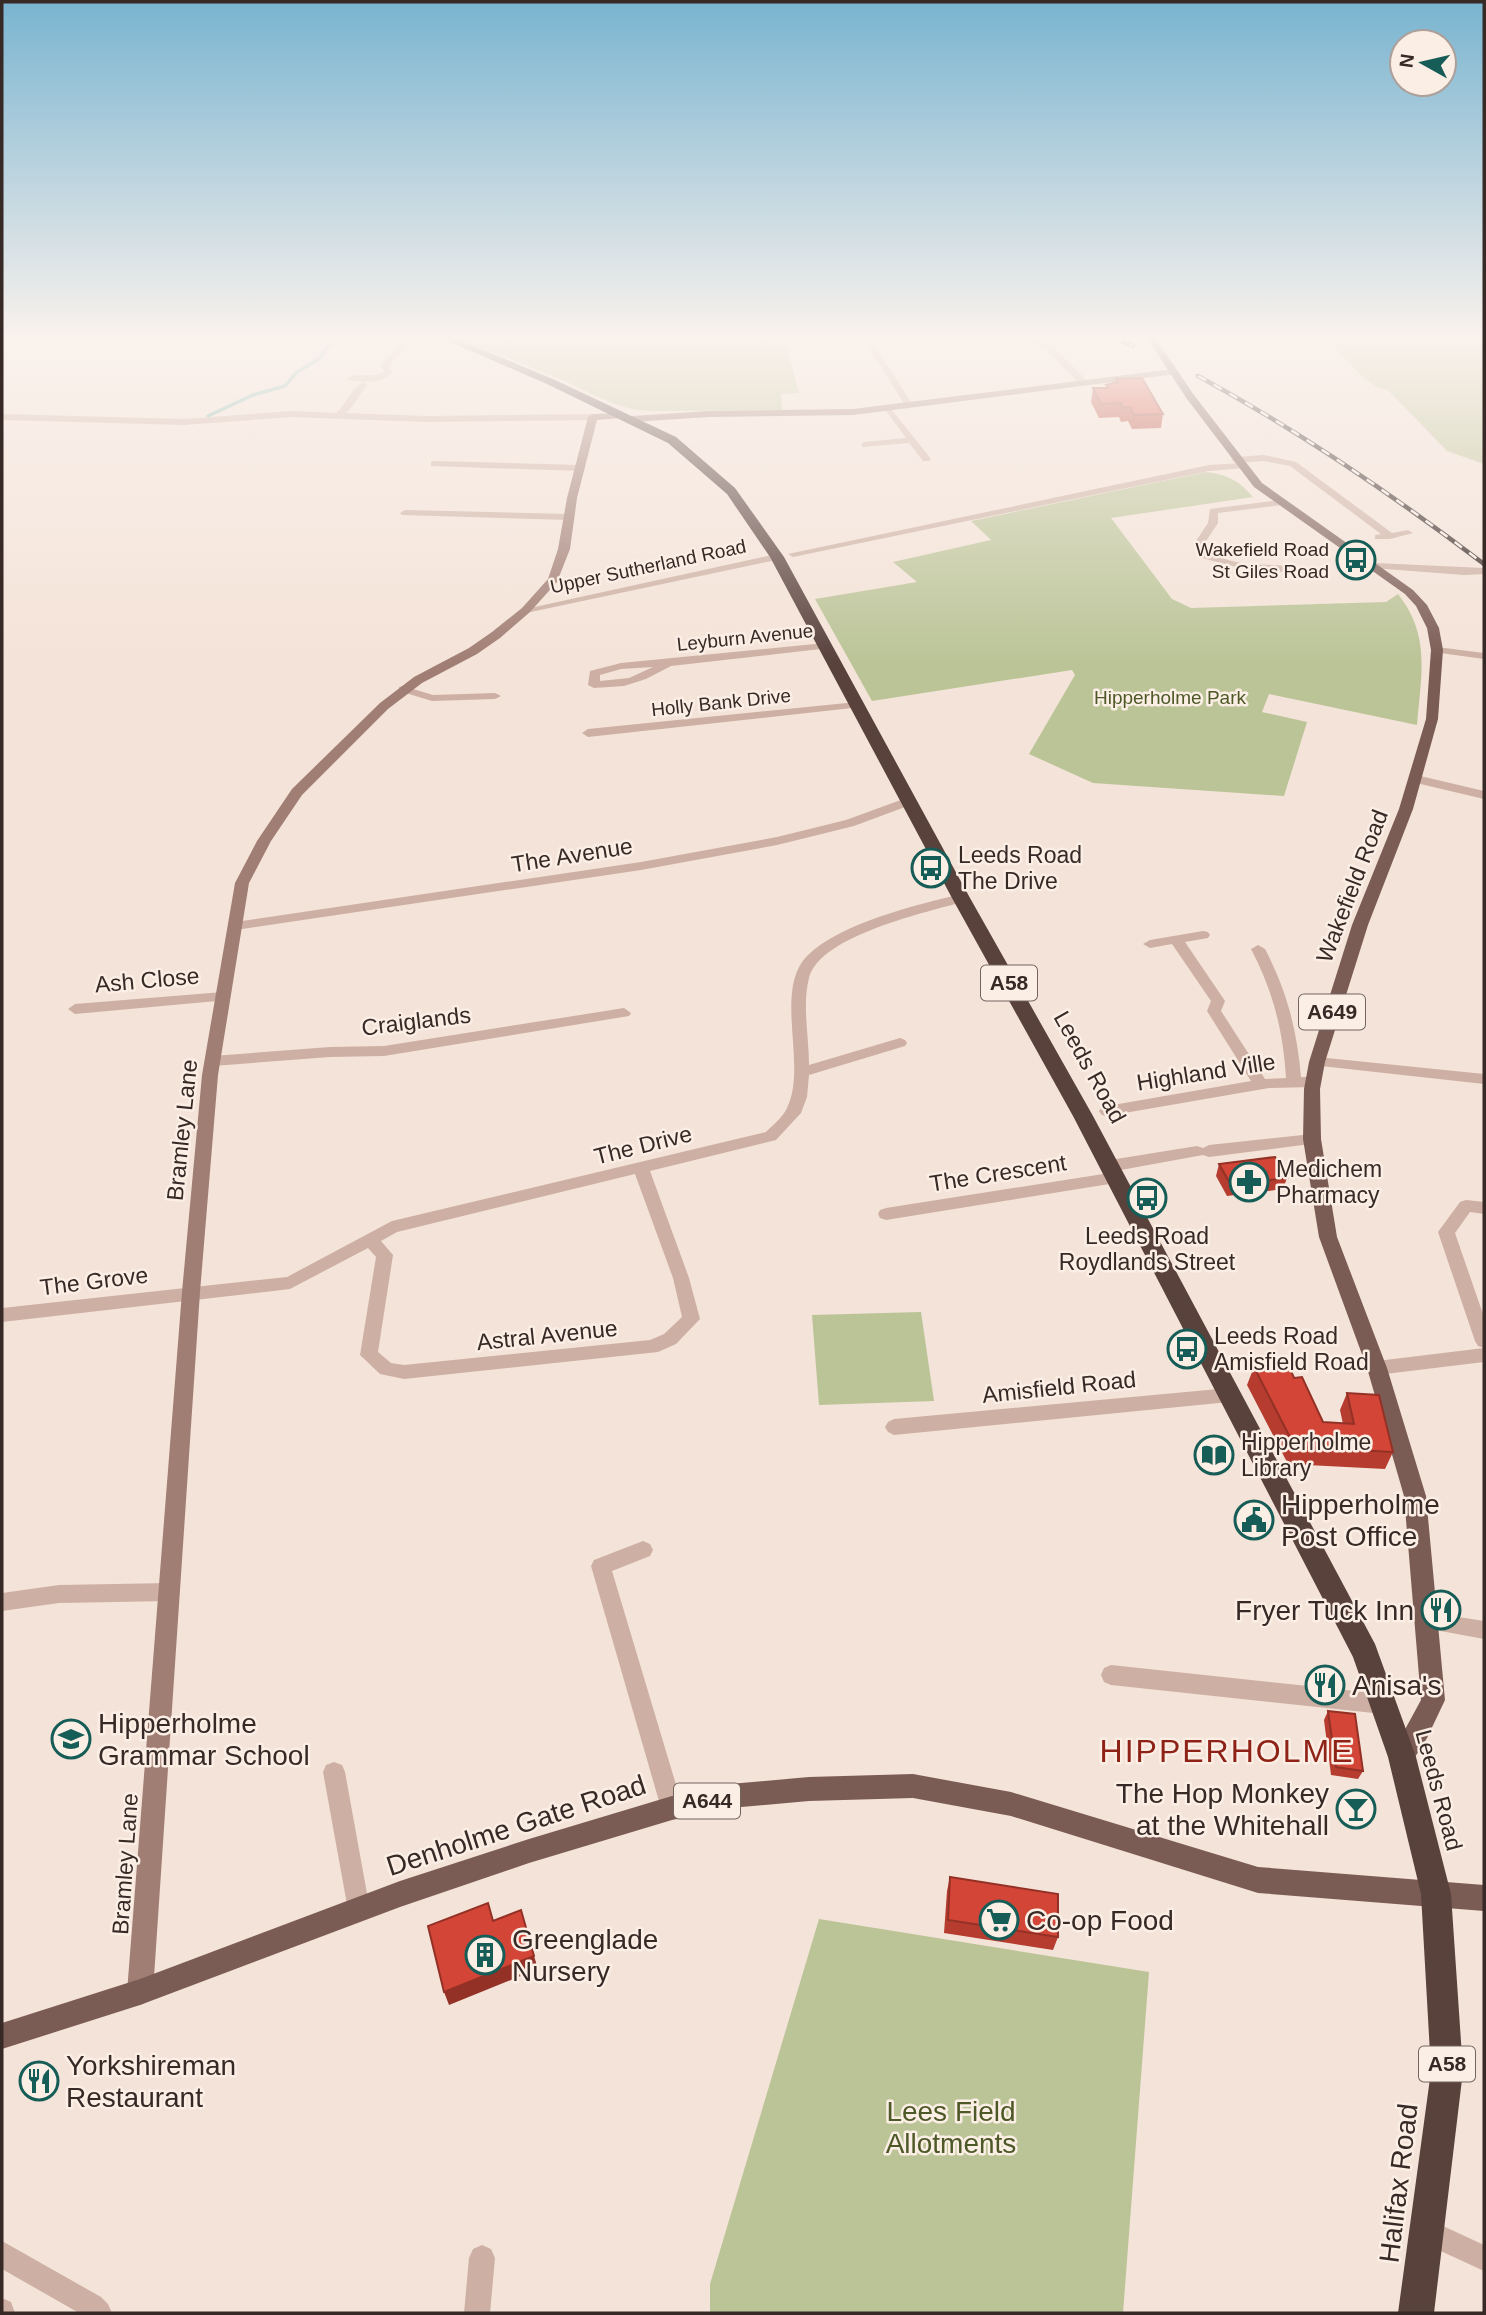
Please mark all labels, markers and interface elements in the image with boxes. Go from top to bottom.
north arrow [1388,28,1458,98]
text: N [1395,52,1418,69]
street label: Upper Sutherland Road [548,535,748,598]
place label: Wakefield Road St Giles Road [1196,539,1329,582]
bus stop icon: Wakefield Road St Giles Road [1335,539,1377,581]
street label: Leyburn Avenue [676,620,814,655]
street label: Holly Bank Drive [650,685,792,720]
park label: Hipperholme Park [1094,687,1247,708]
street label: Wakefield Road [1311,806,1393,966]
street label: The Avenue [510,833,634,877]
place label: Leeds Road The Drive [958,842,1082,894]
bus stop icon: Leeds Road The Drive [910,847,952,889]
street label: Ash Close [94,962,200,998]
road number: A58 [981,965,1037,1000]
road number: A649 [1299,995,1365,1030]
street label: Craiglands [360,1001,472,1041]
street label: Leeds Road [1049,1006,1131,1128]
street label: Highland Ville [1135,1048,1277,1096]
street label: Bramley Lane [162,1058,202,1202]
street label: The Drive [591,1120,695,1170]
street label: The Crescent [928,1149,1069,1197]
place label: Medichem Pharmacy [1276,1156,1382,1208]
pharmacy icon: Medichem Pharmacy [1228,1161,1270,1203]
bus stop icon: Leeds Road Roydlands Street [1126,1177,1168,1219]
place label: Leeds Road Roydlands Street [1059,1223,1236,1275]
street label: The Grove [38,1261,150,1301]
street label: Astral Avenue [475,1315,619,1355]
place label: Leeds Road Amisfield Road [1214,1323,1369,1375]
bus stop icon: Leeds Road Amisfield Road [1166,1328,1208,1370]
street label: Amisfield Road [981,1366,1137,1408]
place label: Hipperholme Library [1241,1429,1371,1481]
library icon: Hipperholme Library [1193,1434,1235,1476]
place label: Hipperholme Post Office [1281,1489,1440,1552]
public building icon: Hipperholme Post Office [1233,1499,1275,1541]
restaurant icon: Fryer Tuck Inn [1420,1589,1462,1631]
place label: Fryer Tuck Inn [1235,1595,1414,1626]
restaurant icon: Anisa's [1304,1664,1346,1706]
place label: Anisa's [1352,1670,1441,1701]
place label: Hipperholme Grammar School [98,1708,310,1771]
school or university icon: Hipperholme Grammar School [50,1718,92,1760]
street label: Leeds Road [1410,1727,1468,1853]
district label: HIPPERHOLME [1100,1733,1354,1769]
street label: Denholme Gate Road [383,1769,650,1882]
place label: The Hop Monkey at the Whitehall [1116,1778,1329,1841]
road number: A644 [674,1784,740,1818]
bar icon: The Hop Monkey at the Whitehall [1335,1788,1377,1830]
street label: Bramley Lane [107,1792,143,1936]
supermarket icon: Co-op Food [978,1899,1020,1941]
place label: Co-op Food [1026,1905,1174,1936]
place label: Greenglade Nursery [512,1924,658,1987]
building icon: Greenglade Nursery [464,1934,506,1976]
road number: A58 [1419,2046,1475,2082]
place label: Yorkshireman Restaurant [66,2050,236,2113]
restaurant icon: Yorkshireman Restaurant [18,2060,60,2102]
park label: Lees Field Allotments [886,2096,1016,2159]
street label: Halifax Road [1373,2102,1424,2265]

